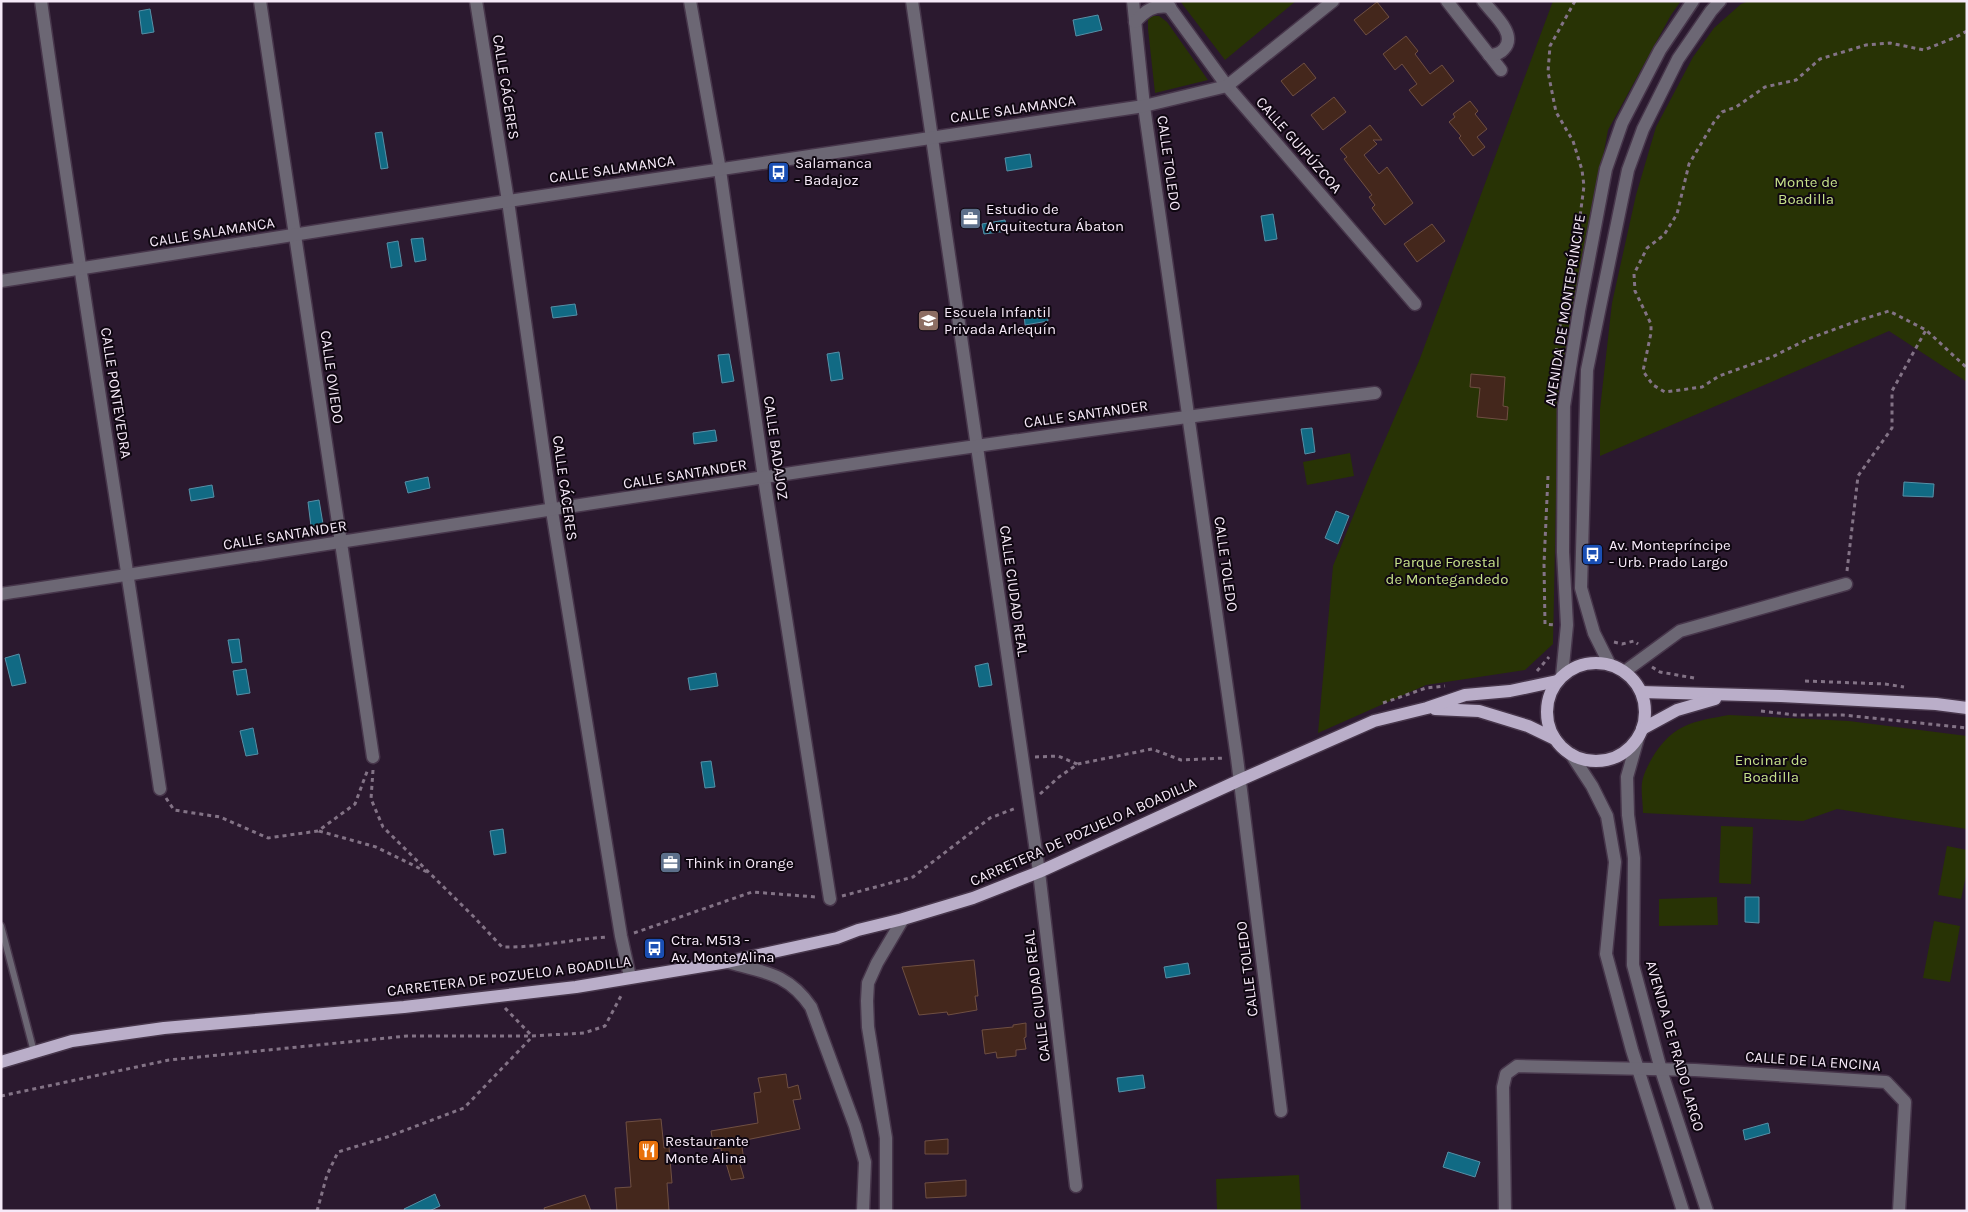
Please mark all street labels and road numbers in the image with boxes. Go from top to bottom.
street label: CALLE CÁCERES [489,33,523,141]
street label: CALLE SALAMANCA [949,91,1077,127]
street label: CALLE GUIPÚZCOA [1252,93,1346,197]
street label: CALLE TOLEDO [1153,114,1185,212]
street label: CALLE SALAMANCA [548,151,676,187]
street label: CALLE SALAMANCA [148,213,276,251]
street label: AVENIDA DE MONTEPRÍNCIPE [1541,213,1589,407]
street label: CALLE PONTEVEDRA [97,326,135,460]
street label: CALLE OVIEDO [317,329,347,425]
street label: CALLE BADAJOZ [760,395,792,501]
street label: CALLE SANTANDER [1023,396,1149,432]
street label: CALLE CÁCERES [549,434,581,542]
street label: CALLE SANTANDER [622,455,748,493]
street label: CALLE TOLEDO [1210,515,1242,613]
street label: CALLE SANTANDER [222,516,348,554]
street label: CALLE CIUDAD REAL [996,524,1032,658]
street label: CARRETERA DE POZUELO A BOADILLA [967,774,1199,890]
street label: CALLE TOLEDO [1232,920,1262,1018]
street label: CALLE CIUDAD REAL [1020,929,1054,1063]
street label: CARRETERA DE POZUELO A BOADILLA [386,952,632,1000]
street label: AVENIDA DE PRADO LARGO [1642,958,1708,1134]
street label: CALLE DE LA ENCINA [1745,1047,1882,1075]

